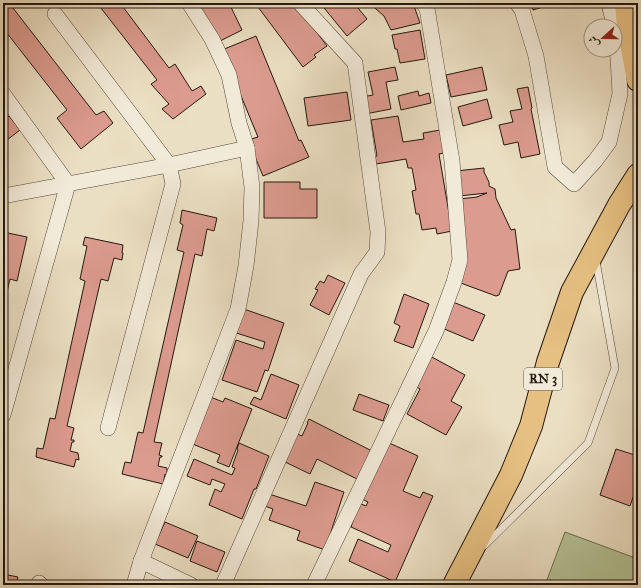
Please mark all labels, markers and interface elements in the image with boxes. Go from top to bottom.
north arrow [583,18,623,58]
text: ش [586,34,602,49]
road number: RN 3 [524,368,562,390]

